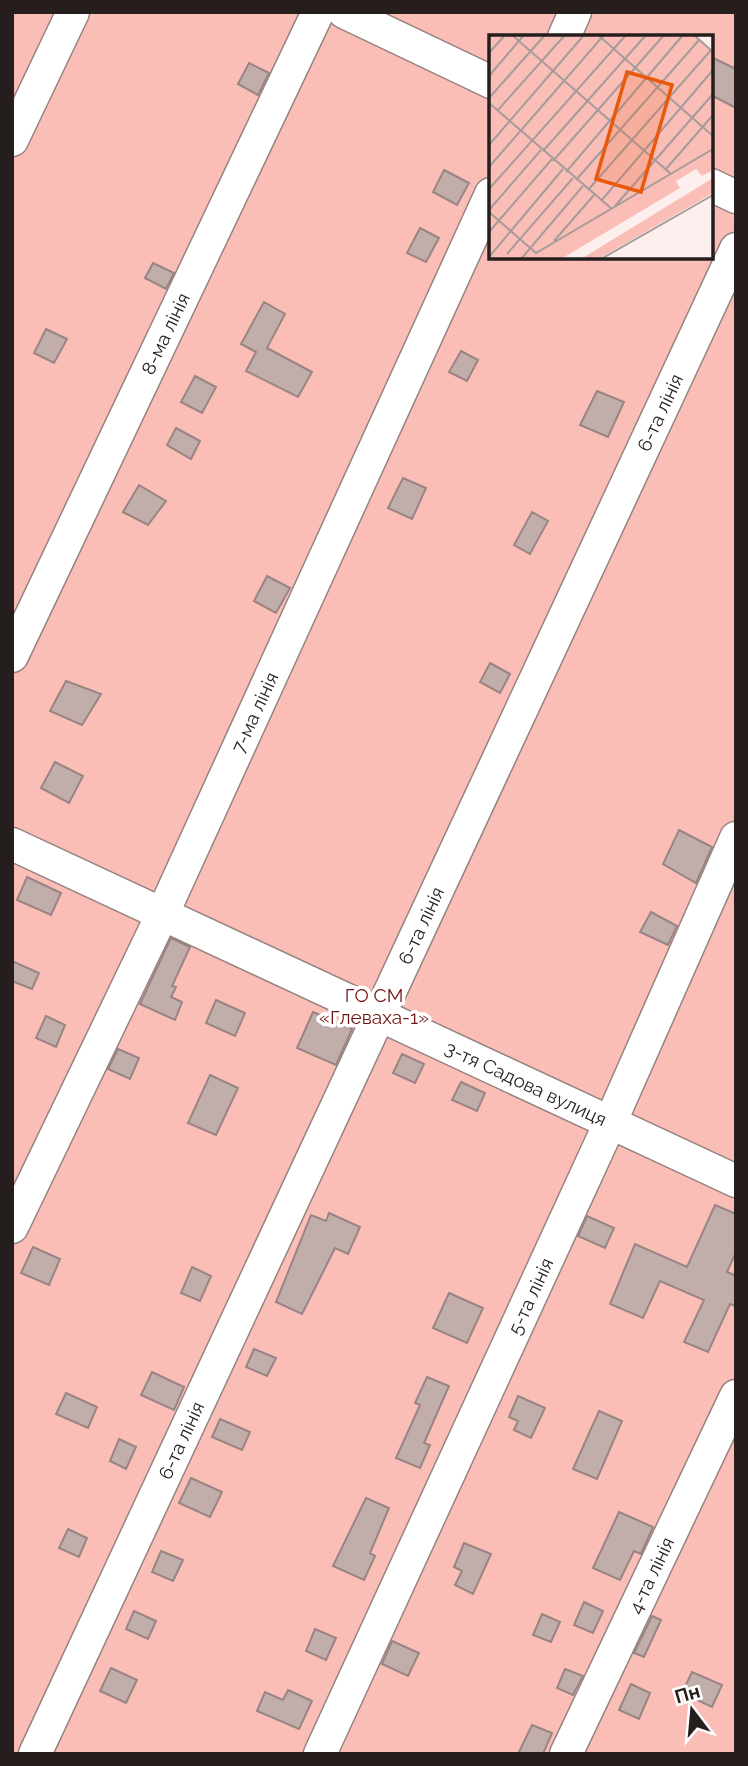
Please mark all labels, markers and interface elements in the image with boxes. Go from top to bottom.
inset map [489,35,713,259]
street label: 8-ма лінія [136,289,194,378]
street label: 6-та лінія [632,370,687,455]
street label: 7-ма лінія [227,668,282,756]
street label: 6-та лінія [393,883,448,968]
park label: ГО СМ «Глеваха-1» [319,984,429,1028]
street label: 3-тя Садова вулиця [442,1036,610,1130]
street label: 5-та лінія [503,1254,558,1338]
street label: 6-та лінія [154,1398,209,1483]
street label: 4-та лінія [623,1533,678,1617]
north arrow [657,1675,727,1745]
text: Пн [672,1680,702,1708]

